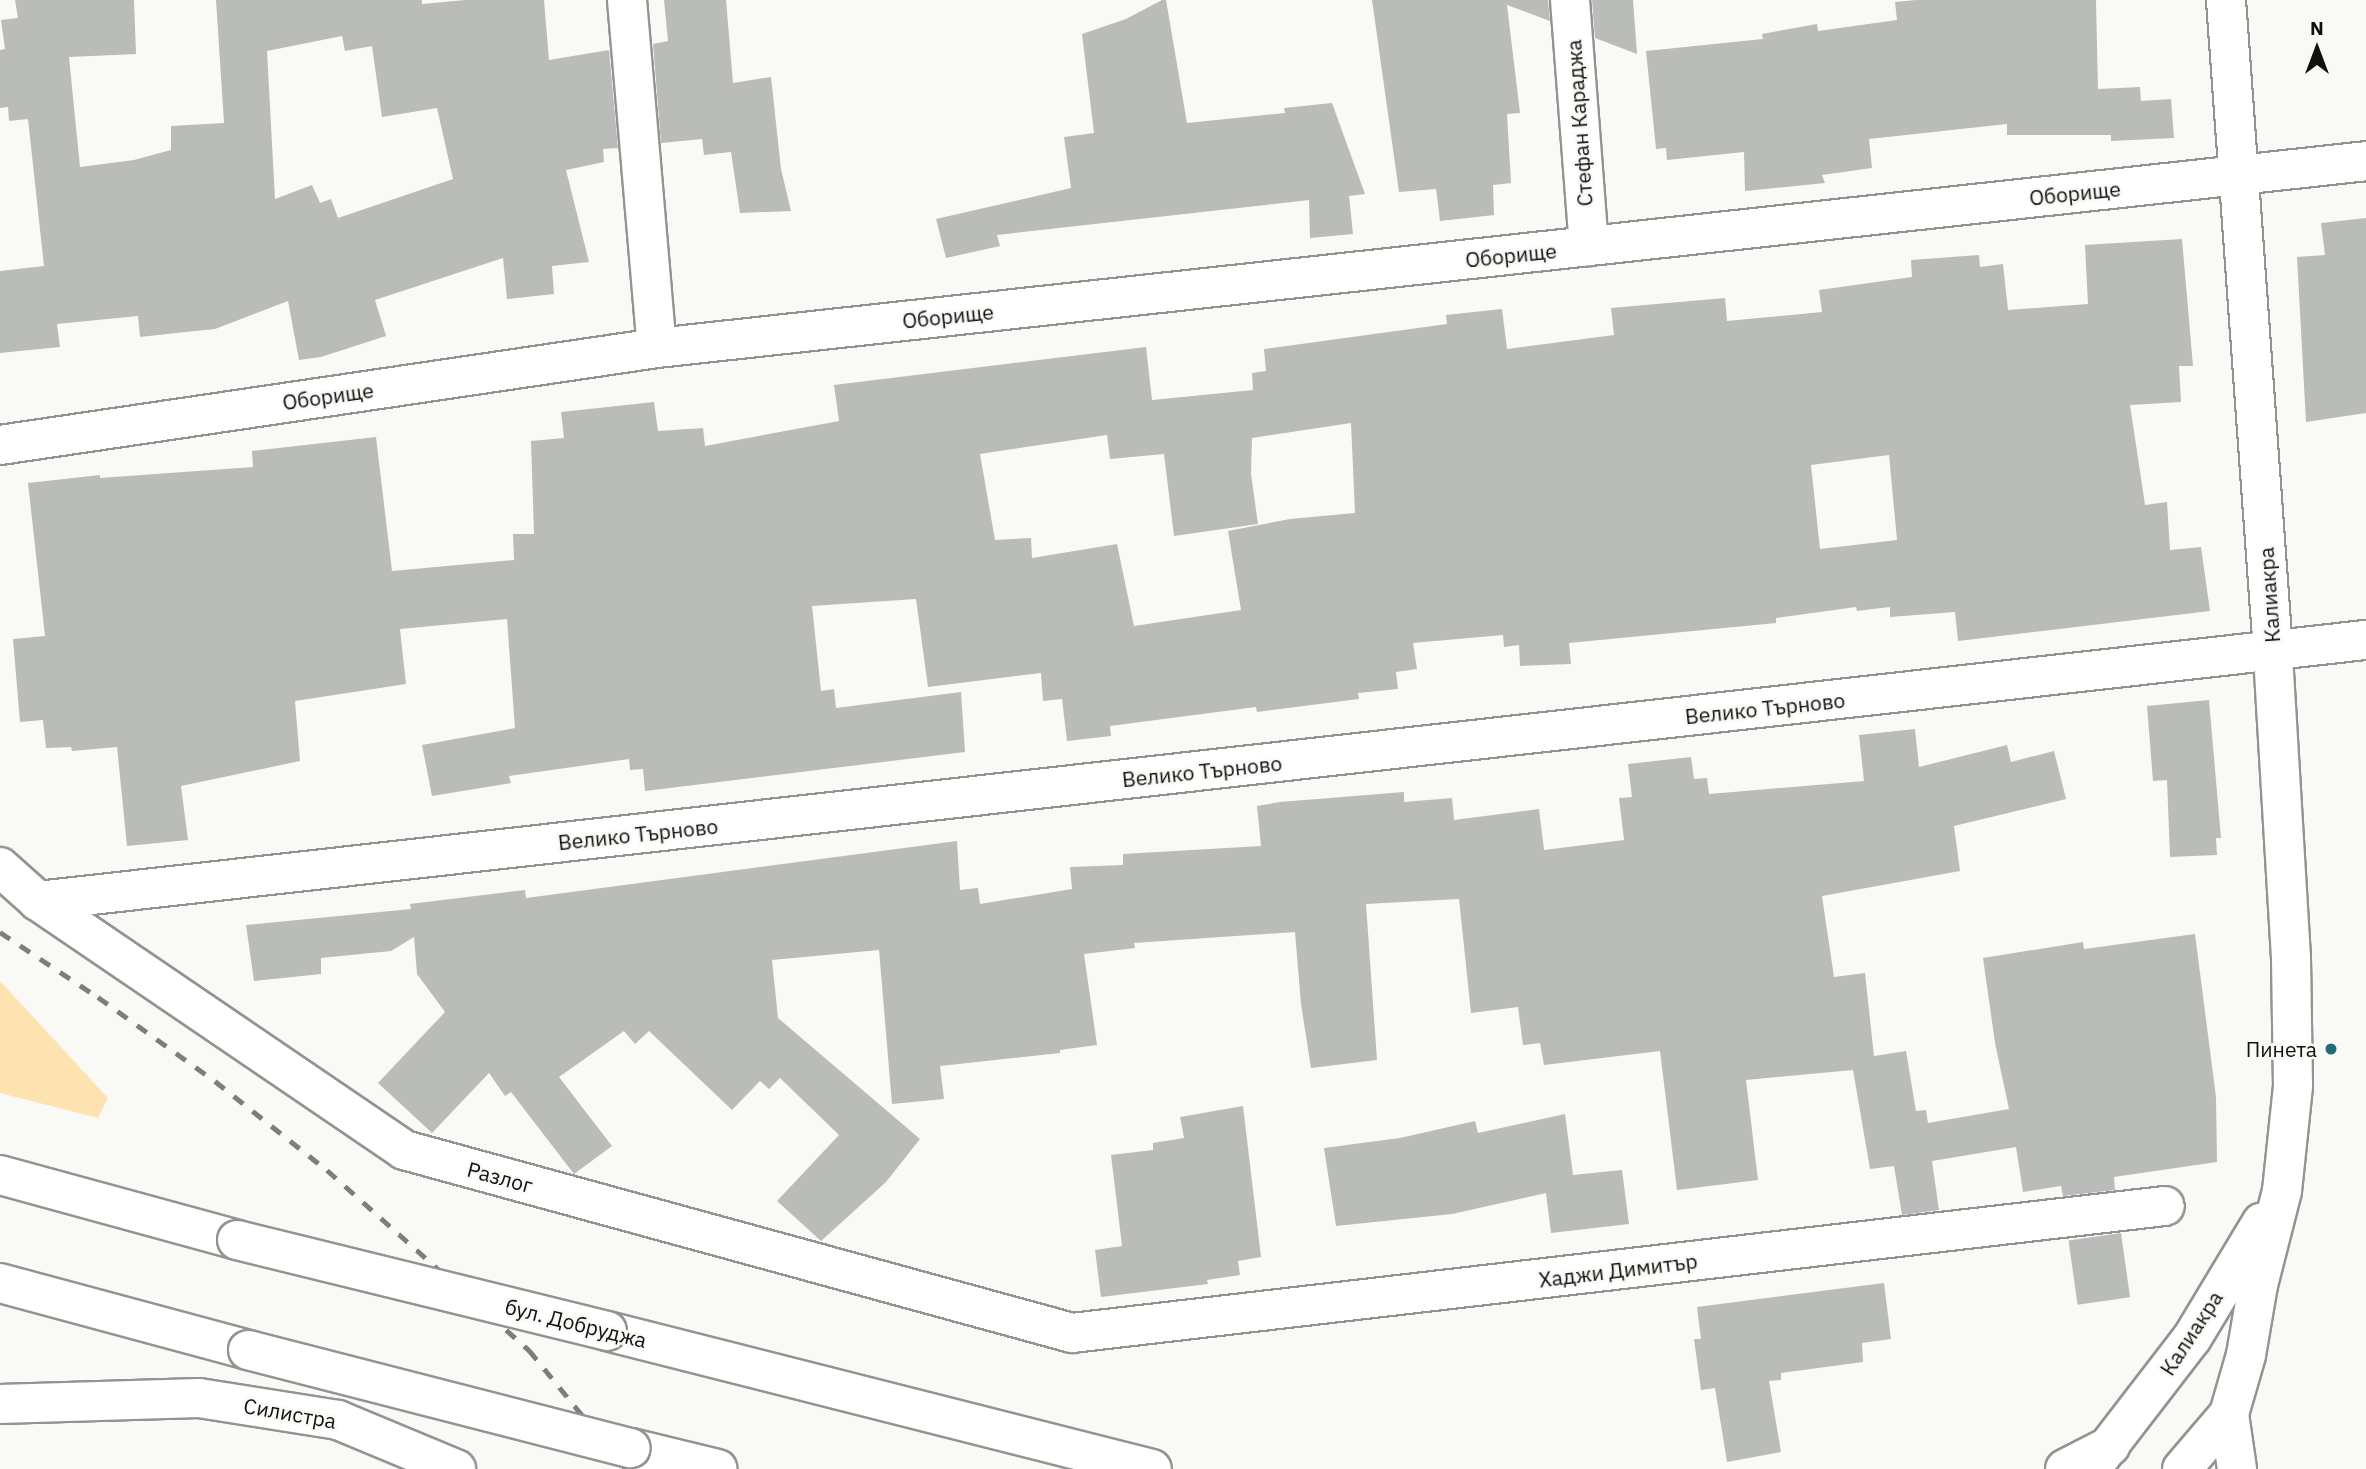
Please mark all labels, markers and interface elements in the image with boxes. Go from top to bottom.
north arrow [2282,14,2352,84]
text: N [2310,16,2324,40]
street label: Стефан Караджа [1561,39,1597,207]
street label: Оборище [2028,176,2122,210]
street label: Оборище [1464,238,1558,272]
street label: Оборище [901,299,995,333]
street label: Оборище [281,377,375,415]
street label: Калиакра [2253,546,2285,644]
street label: Велико Търново [1684,687,1846,729]
street label: Велико Търново [1121,750,1283,792]
street label: Велико Търново [557,813,719,855]
place label: Пинета [2246,1036,2317,1062]
marker: Пинета [2323,1041,2339,1057]
street label: Разлог [464,1156,536,1198]
street label: Хаджи Димитър [1537,1248,1699,1292]
street label: Калиакра [2154,1286,2228,1380]
street label: бул. Добруджа [503,1293,649,1353]
street label: Силистра [242,1392,338,1434]

